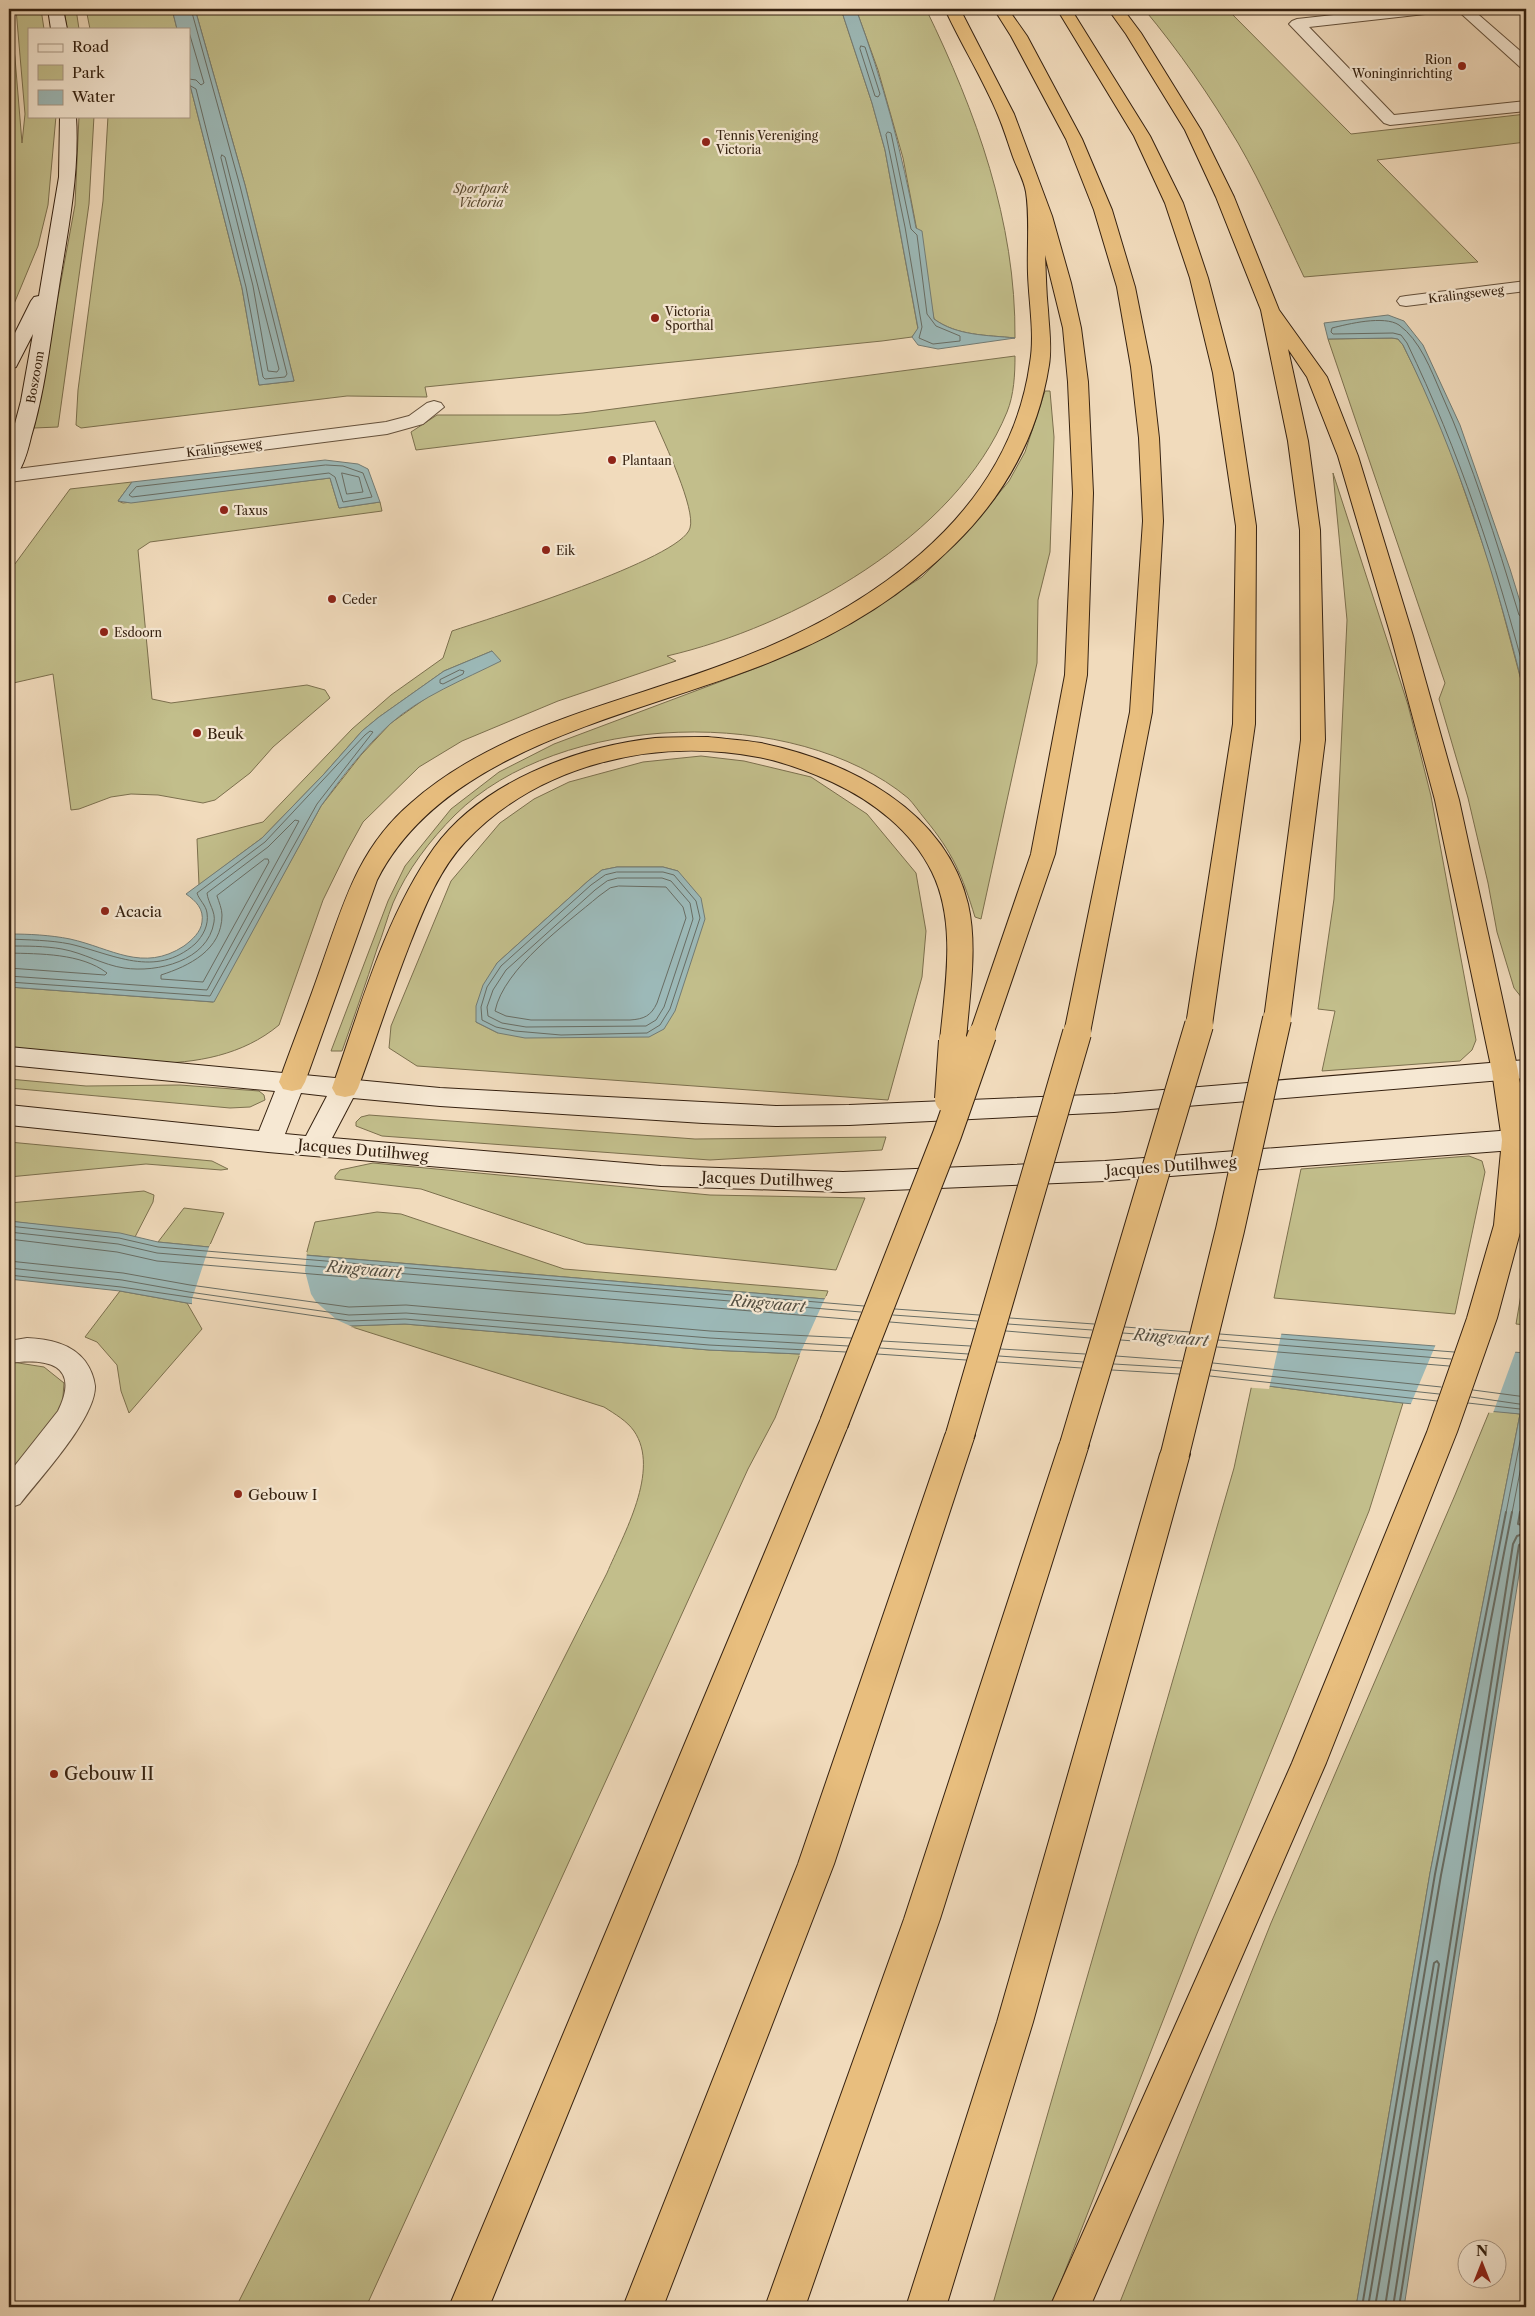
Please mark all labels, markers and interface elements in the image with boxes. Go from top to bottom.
legend [28,28,190,118]
text: Road [72,37,109,56]
place label: Rion Woninginrichting [1351,52,1453,81]
marker: Rion Woninginrichting [1456,60,1468,72]
text: Park [72,63,106,82]
text: Water [71,87,116,106]
place label: Tennis Vereniging Victoria [715,128,819,157]
marker: Tennis Vereniging Victoria [700,136,712,148]
park label: Sportpark Victoria [453,181,509,210]
street label: Kralingseweg [1427,282,1505,306]
place label: Victoria Sporthal [664,304,714,333]
marker: Victoria Sporthal [649,312,661,324]
street label: Boszoom [23,350,47,404]
street label: Kralingseweg [185,436,263,460]
place label: Plantaan [622,453,672,468]
marker: Plantaan [606,454,618,466]
place label: Taxus [234,503,268,518]
marker: Taxus [218,504,230,516]
place label: Eik [556,543,576,558]
marker: Eik [540,544,552,556]
place label: Ceder [342,592,377,607]
marker: Ceder [326,593,338,605]
place label: Esdoorn [114,625,163,640]
marker: Esdoorn [98,626,110,638]
place label: Beuk [207,724,245,743]
marker: Beuk [191,727,203,739]
place label: Acacia [114,902,162,921]
marker: Acacia [99,905,111,917]
street label: Jacques Dutilhweg [295,1135,429,1165]
street label: Jacques Dutilhweg [1103,1152,1237,1180]
street label: Jacques Dutilhweg [699,1167,833,1191]
water label: Ringvaart [324,1256,404,1282]
water label: Ringvaart [728,1290,808,1316]
water label: Ringvaart [1131,1324,1211,1350]
place label: Gebouw I [248,1485,317,1504]
marker: Gebouw I [232,1488,244,1500]
place label: Gebouw II [64,1763,154,1785]
marker: Gebouw II [48,1768,60,1780]
north arrow [1458,2238,1508,2288]
text: N [1476,2242,1488,2260]

